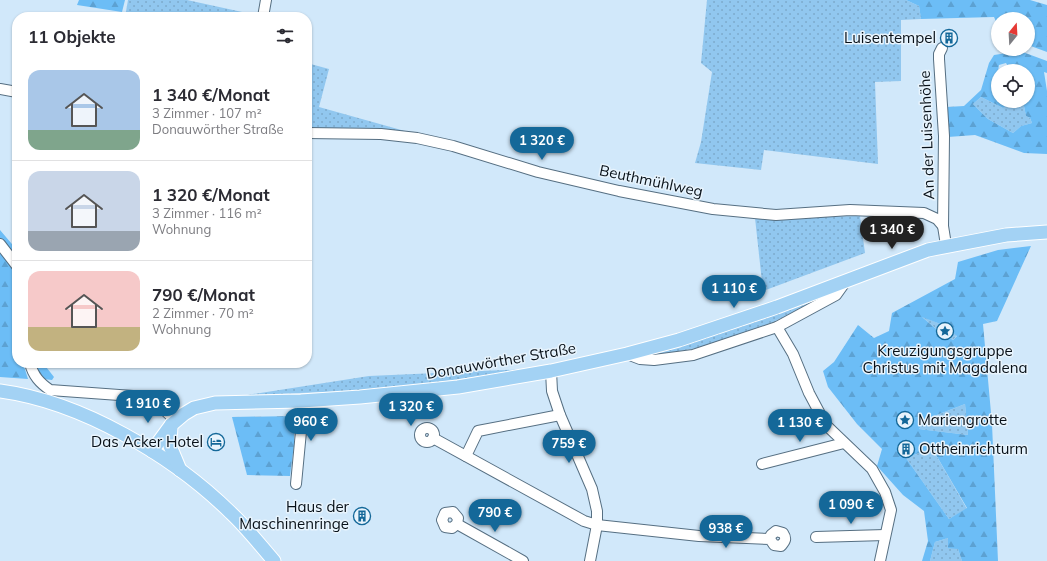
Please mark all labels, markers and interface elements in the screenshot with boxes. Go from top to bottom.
north arrow [991,12,1035,56]
map controls [991,12,1035,108]
icon: filters [274,25,296,47]
text: 11 Objekte [28,26,116,47]
place label: Luisentempel [844,28,936,47]
building icon: Luisentempel [939,28,959,48]
button: locate [991,64,1035,108]
street label: An der Luisenhöhe [915,70,938,200]
text: 1 340 €/Monat [152,84,270,105]
icon: home [60,86,108,134]
text: 3 Zimmer · 107 m² [152,105,262,121]
text: Donauwörther Straße [152,121,284,137]
pin: 1 320 € [505,127,579,161]
text: 1 320 € [519,132,565,148]
street label: Beuthmühlweg [598,160,705,201]
text: 1 320 €/Monat [152,184,270,205]
icon: home [60,187,108,235]
text: 3 Zimmer · 116 m² [152,205,262,221]
pin: 1 340 € [855,216,929,250]
text: Wohnung [152,221,211,237]
text: 1 340 € [869,221,915,237]
pin: 1 110 € [697,275,771,309]
text: 1 110 € [711,280,757,296]
text: 790 €/Monat [152,284,255,305]
icon: home [60,287,108,335]
text: 2 Zimmer · 70 m² [152,305,254,321]
text: Wohnung [152,321,211,337]
place icon: Kreuzigungsgruppe Christus mit Magdalena [935,321,955,341]
street label: Donauwörther Straße [425,338,577,383]
place label: Kreuzigungsgruppe Christus mit Magdalena [862,341,1028,377]
pin: 1 910 € [111,390,185,424]
pin: 1 320 € [374,393,448,427]
text: 1 910 € [125,395,171,411]
text: 1 320 € [388,398,434,414]
pin: 960 € [283,408,339,442]
pin: 1 130 € [763,409,837,443]
place icon: Mariengrotte [895,410,915,430]
place label: Mariengrotte [918,410,1007,429]
text: 960 € [294,413,328,429]
text: 1 130 € [777,414,823,430]
pin: 759 € [541,430,597,464]
place label: Das Acker Hotel [91,432,203,451]
hotel icon: Das Acker Hotel [206,432,226,452]
text: 759 € [552,435,586,451]
building icon: Ottheinrichturm [896,439,916,459]
place label: Ottheinrichturm [919,439,1028,458]
pin: 1 090 € [814,491,888,525]
text: 1 090 € [828,496,874,512]
place label: Haus der Maschinenringe [239,497,350,533]
pin: 790 € [467,499,523,533]
text: 790 € [478,504,512,520]
building icon: Haus der Maschinenringe [352,506,372,526]
pin: 938 € [698,515,754,549]
text: 938 € [709,520,743,536]

